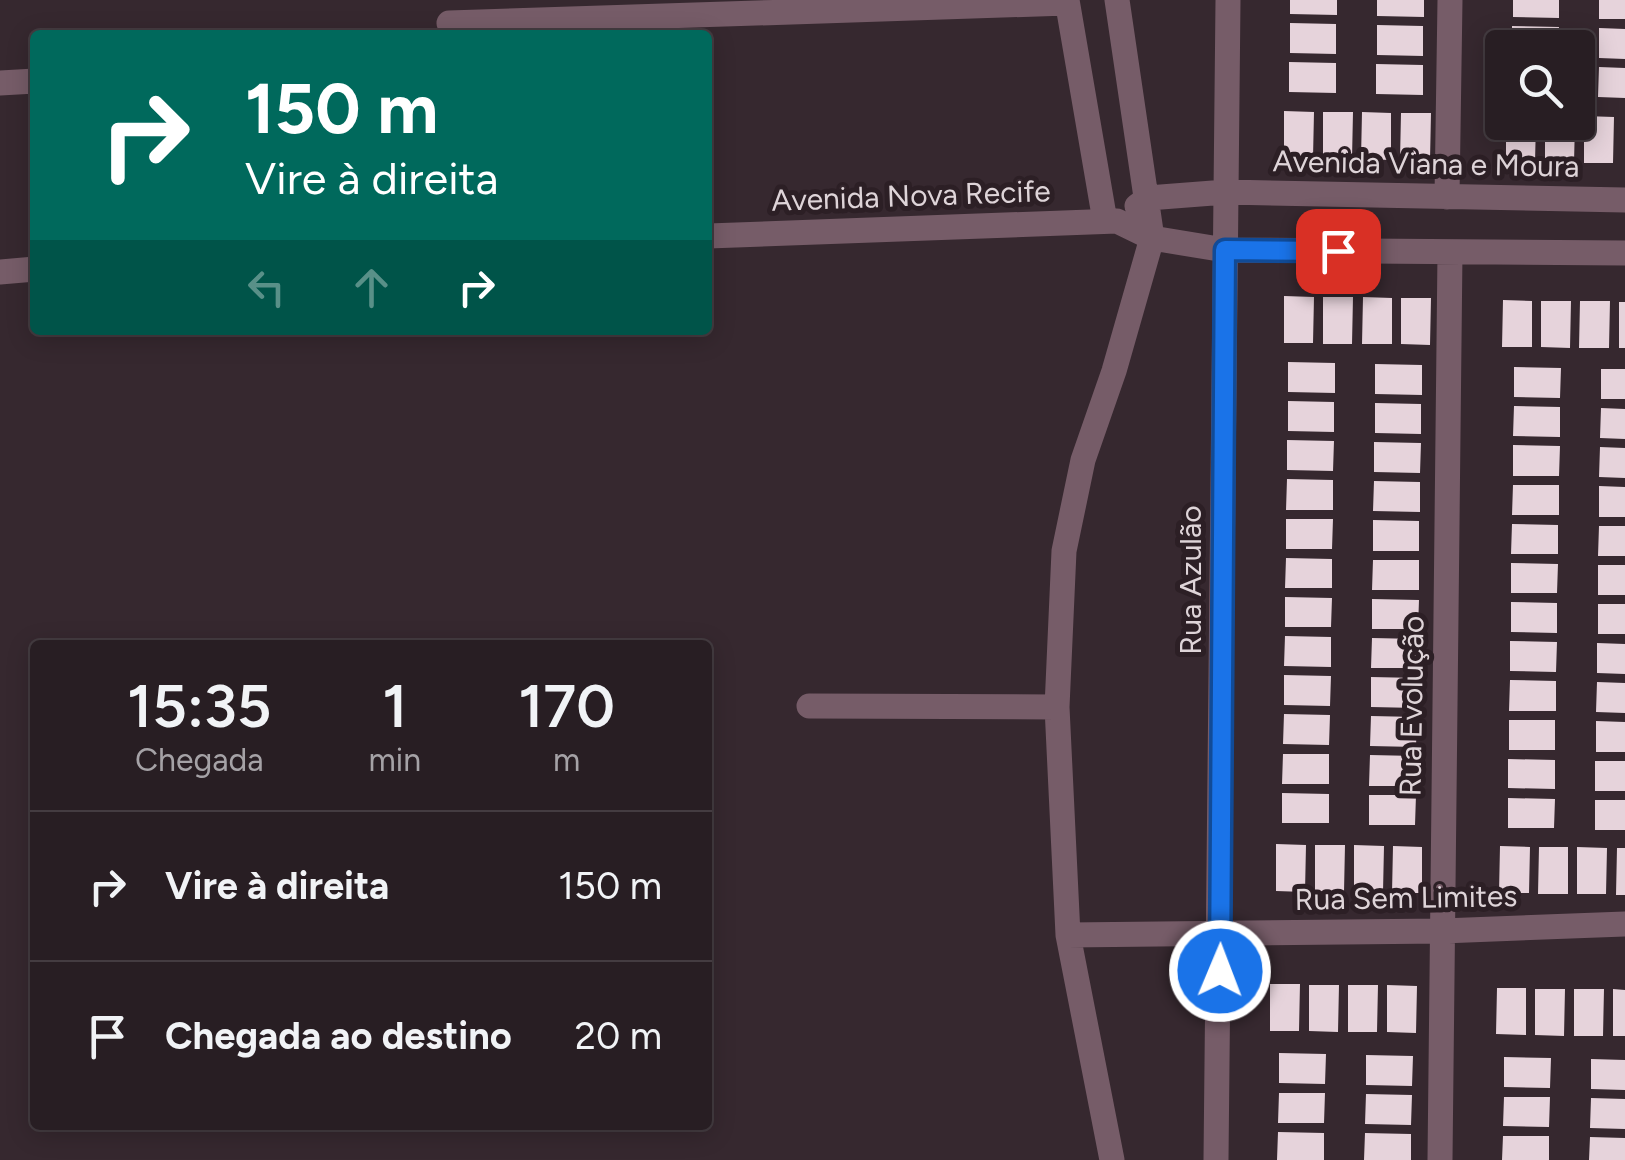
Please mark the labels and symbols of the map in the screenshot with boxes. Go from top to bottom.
street label: Avenida Viana e Moura [1272,142,1580,185]
street label: Avenida Nova Recife [771,172,1051,219]
pin [1296,209,1381,294]
street label: Rua Azulão [1172,505,1209,655]
street label: Rua Evolução [1391,615,1432,797]
street label: Rua Sem Limites [1294,877,1518,918]
position arrow [1168,919,1272,1023]

